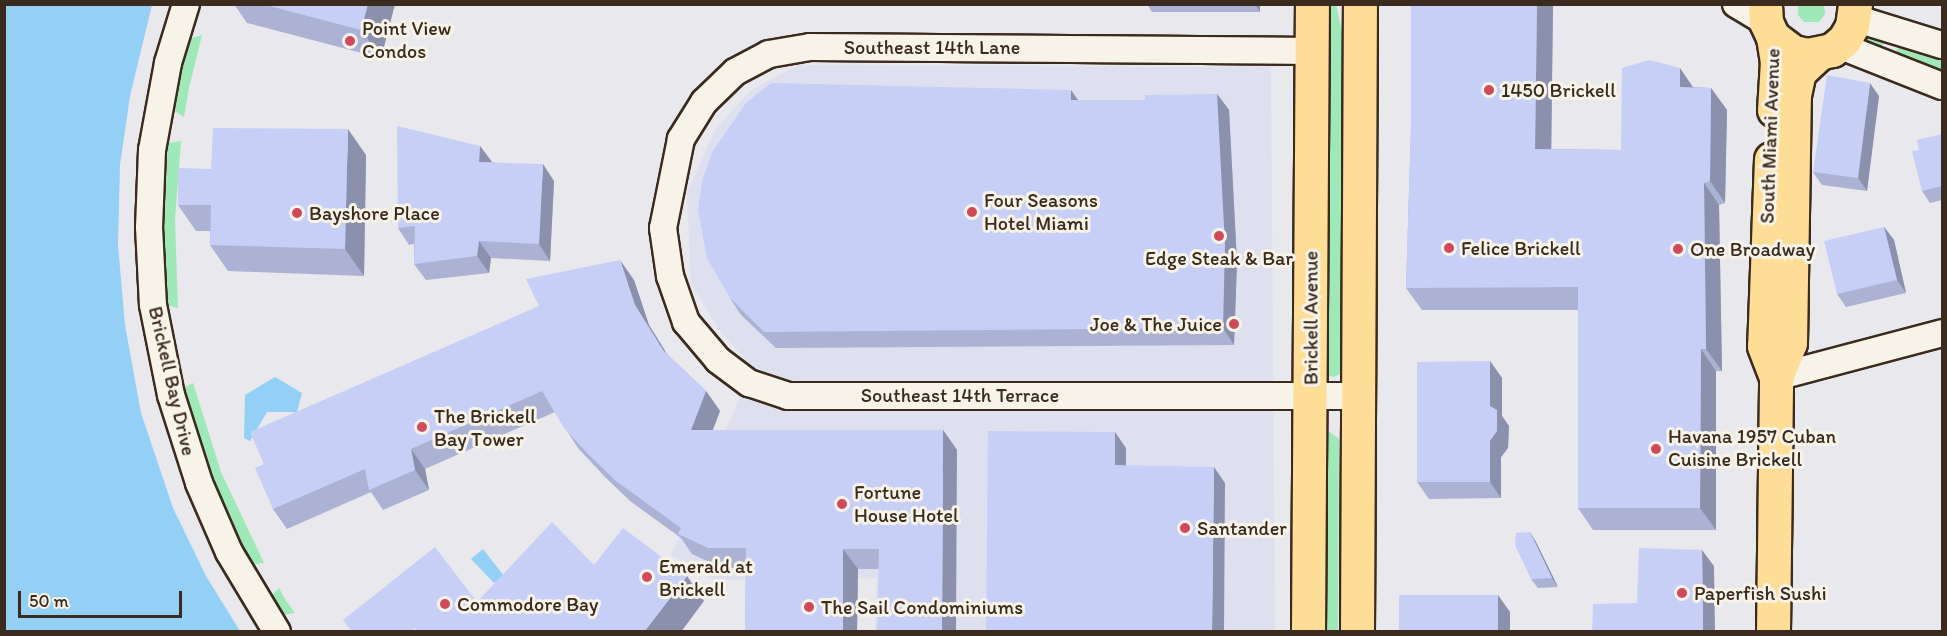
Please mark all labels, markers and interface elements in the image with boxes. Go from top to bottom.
place label: Point View Condos [362,17,451,64]
marker: Point View Condos [343,34,357,48]
street label: Southeast 14th Lane [844,35,1020,59]
street label: South Miami Avenue [1755,49,1785,223]
place label: 1450 Brickell [1501,78,1616,102]
marker: 1450 Brickell [1482,83,1496,97]
place label: Four Seasons Hotel Miami [984,189,1097,236]
place label: Bayshore Place [309,201,439,225]
marker: Four Seasons Hotel Miami [965,205,979,219]
marker: Bayshore Place [290,206,304,220]
marker: Edge Steak & Bar [1212,229,1226,243]
place label: Felice Brickell [1461,236,1580,260]
place label: One Broadway [1690,237,1815,261]
marker: Felice Brickell [1442,241,1456,255]
marker: One Broadway [1671,242,1685,256]
place label: Edge Steak & Bar [1145,246,1293,270]
street label: Brickell Avenue [1299,251,1323,385]
street label: Brickell Bay Drive [143,304,201,458]
place label: Joe & The Juice [1090,312,1222,336]
marker: Joe & The Juice [1227,317,1241,331]
street label: Southeast 14th Terrace [861,383,1059,407]
place label: The Brickell Bay Tower [434,404,536,451]
marker: The Brickell Bay Tower [415,420,429,434]
place label: Havana 1957 Cuban Cuisine Brickell [1668,425,1836,472]
marker: Havana 1957 Cuban Cuisine Brickell [1649,442,1663,456]
place label: Fortune House Hotel [854,480,959,527]
marker: Fortune House Hotel [835,497,849,511]
place label: Santander [1197,516,1287,540]
marker: Santander [1178,521,1192,535]
place label: Emerald at Brickell [659,554,753,601]
marker: Emerald at Brickell [640,570,654,584]
scale bar [21,579,184,617]
place label: Paperfish Sushi [1694,581,1826,605]
marker: Paperfish Sushi [1675,586,1689,600]
text: 50 m [29,590,69,612]
place label: Commodore Bay [457,592,599,616]
place label: The Sail Condominiums [821,595,1024,619]
marker: Commodore Bay [438,597,452,611]
marker: The Sail Condominiums [802,600,816,614]

